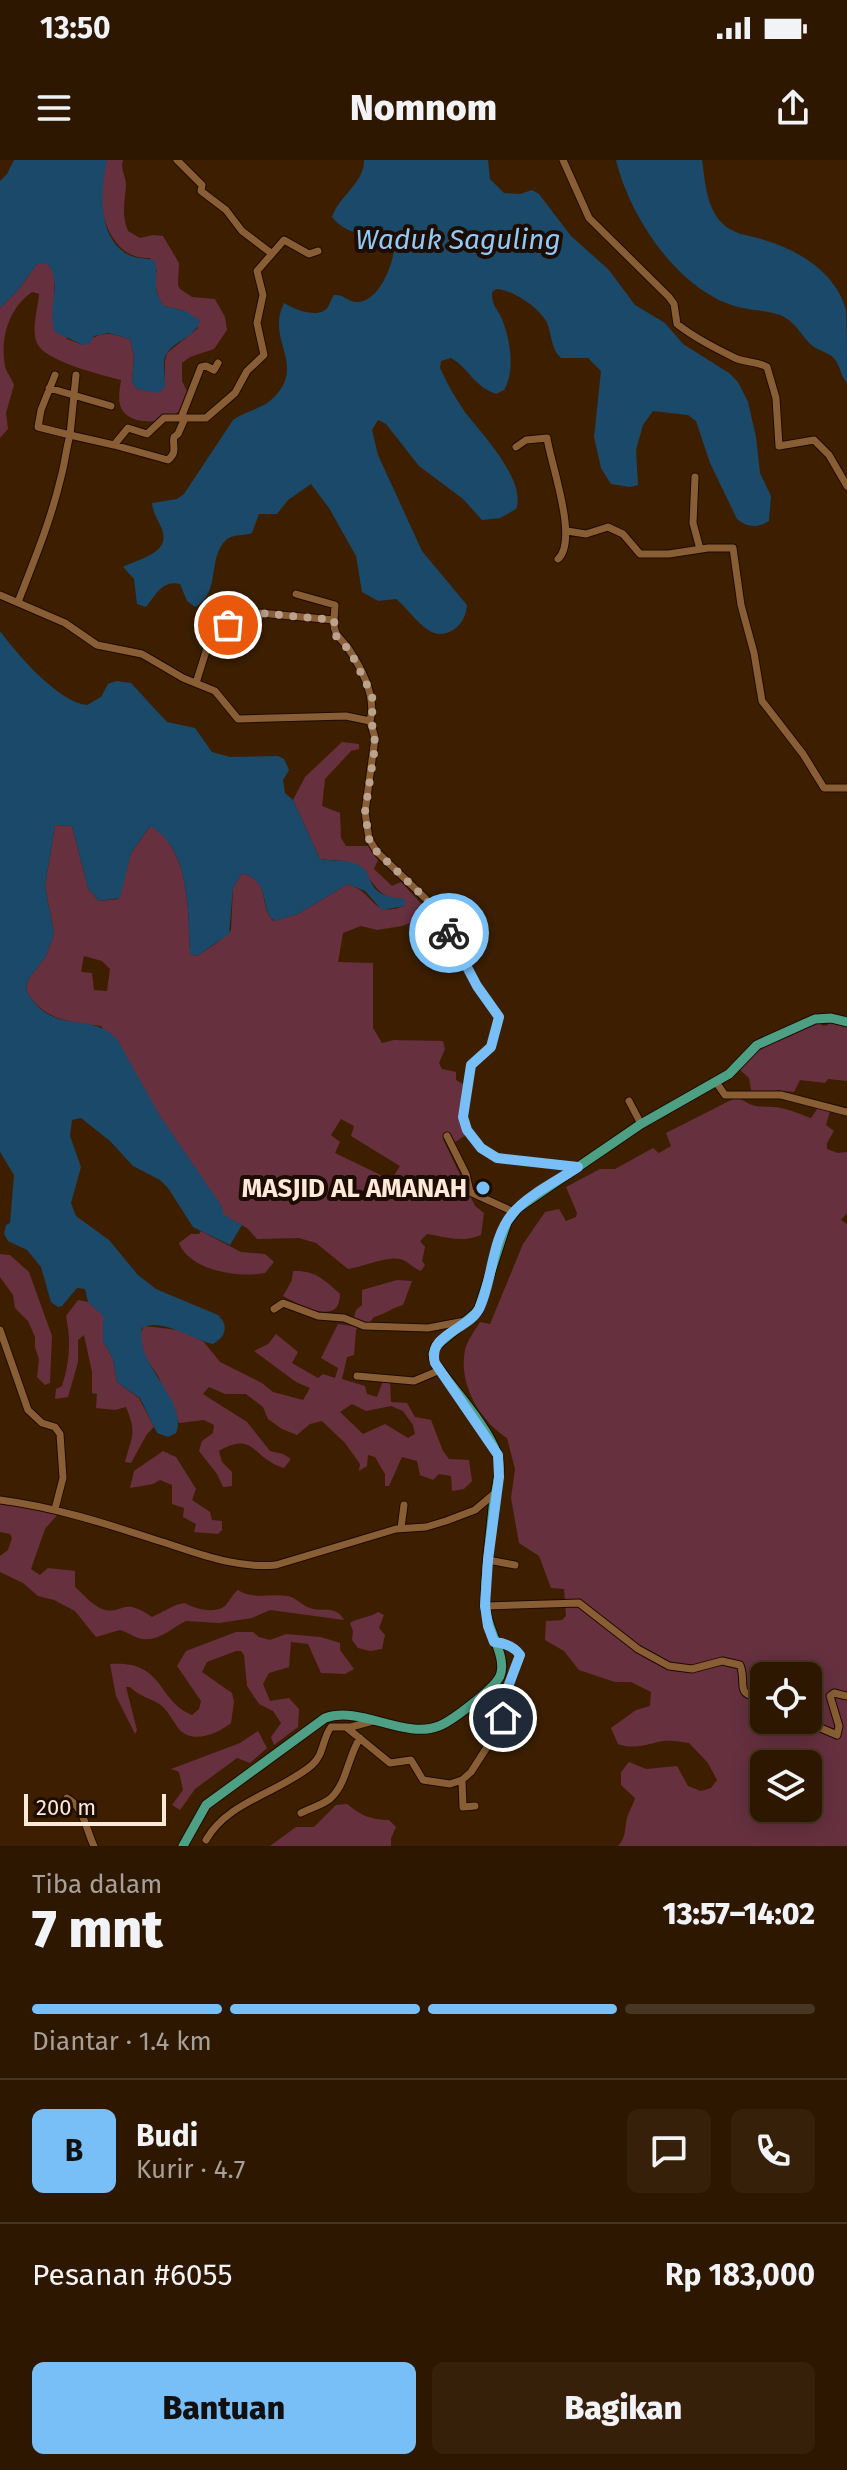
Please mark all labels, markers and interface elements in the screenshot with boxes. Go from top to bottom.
text: 13:50 [40,10,111,46]
icon: menu [32,86,76,130]
text: Nomnom [350,86,497,130]
icon: share [771,86,815,130]
water label: Waduk Saguling [355,223,561,256]
pin [194,591,262,659]
icon: bag [206,603,250,647]
courier [409,893,489,973]
icon: bike [427,911,471,955]
place label: MASJID AL AMANAH [242,1173,467,1204]
marker: MASJID AL AMANAH [474,1179,492,1197]
map controls [750,1662,822,1822]
button: locate [750,1662,822,1734]
pin [469,1684,537,1752]
icon: home [481,1696,525,1740]
button: layers [750,1750,822,1822]
scale bar [24,1790,166,1826]
text: 200 m [36,1794,96,1821]
text: Tiba dalam [32,1869,162,1900]
text: 13:57–14:02 [662,1896,815,1932]
text: 7 mnt [32,1898,163,1961]
text: Diantar · 1.4 km [32,2026,212,2057]
button: chat [627,2109,711,2193]
button: phone [731,2109,815,2193]
text: Budi [136,2118,198,2154]
text: B [65,2133,83,2169]
text: Kurir · 4.7 [136,2154,245,2185]
text: Pesanan #6055 [32,2257,233,2293]
text: Rp 183,000 [665,2257,815,2293]
button: Bantuan [32,2362,416,2454]
button: Bagikan [432,2362,815,2454]

